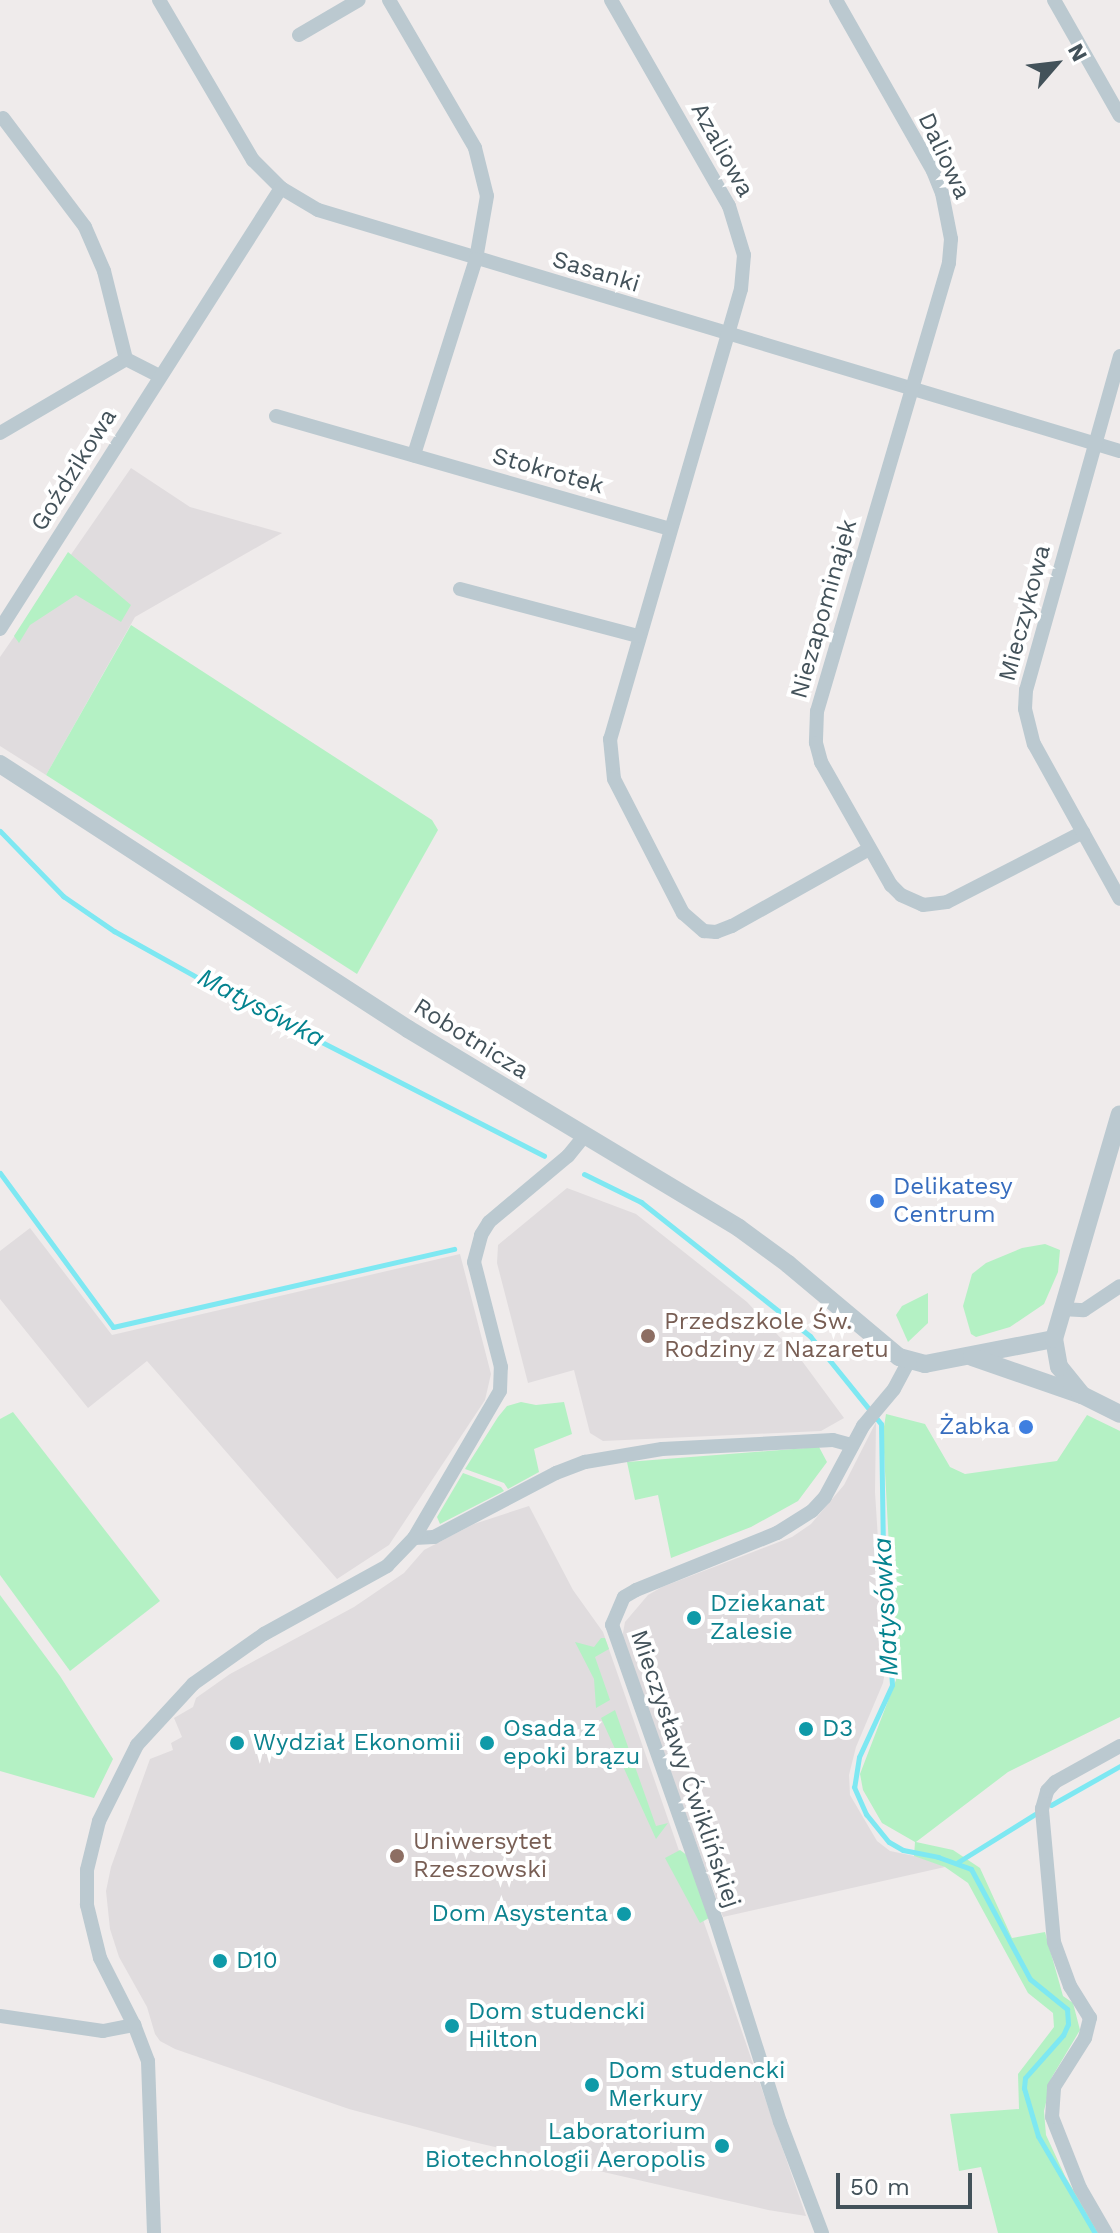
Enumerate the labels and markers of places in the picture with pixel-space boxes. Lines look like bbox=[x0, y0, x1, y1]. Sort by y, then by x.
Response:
place label: Delikatesy Centrum bbox=[893, 1173, 1013, 1229]
marker: Delikatesy Centrum bbox=[868, 1192, 886, 1210]
place label: Przedszkole Św. Rodziny z Nazaretu bbox=[664, 1308, 890, 1364]
marker: Przedszkole Św. Rodziny z Nazaretu bbox=[639, 1327, 657, 1345]
place label: Żabka bbox=[939, 1413, 1010, 1441]
marker: Żabka bbox=[1017, 1418, 1035, 1436]
place label: Dziekanat Zalesie bbox=[710, 1590, 825, 1646]
marker: Dziekanat Zalesie bbox=[685, 1609, 703, 1627]
place label: Osada z epoki brązu bbox=[503, 1715, 640, 1771]
place label: D3 bbox=[822, 1715, 853, 1743]
marker: D3 bbox=[797, 1720, 815, 1738]
place label: Wydział Ekonomii bbox=[253, 1729, 461, 1757]
marker: Wydział Ekonomii bbox=[228, 1734, 246, 1752]
marker: Osada z epoki brązu bbox=[478, 1734, 496, 1752]
place label: Uniwersytet Rzeszowski bbox=[413, 1828, 552, 1884]
marker: Uniwersytet Rzeszowski bbox=[388, 1847, 406, 1865]
place label: Dom Asystenta bbox=[431, 1900, 608, 1928]
marker: Dom Asystenta bbox=[615, 1905, 633, 1923]
place label: D10 bbox=[236, 1947, 278, 1975]
marker: D10 bbox=[211, 1952, 229, 1970]
place label: Dom studencki Hilton bbox=[468, 1998, 645, 2054]
marker: Dom studencki Hilton bbox=[443, 2017, 461, 2035]
place label: Dom studencki Merkury bbox=[608, 2057, 785, 2113]
marker: Dom studencki Merkury bbox=[583, 2076, 601, 2094]
place label: Laboratorium Biotechnologii Aeropolis bbox=[424, 2118, 706, 2174]
marker: Laboratorium Biotechnologii Aeropolis bbox=[713, 2137, 731, 2155]

